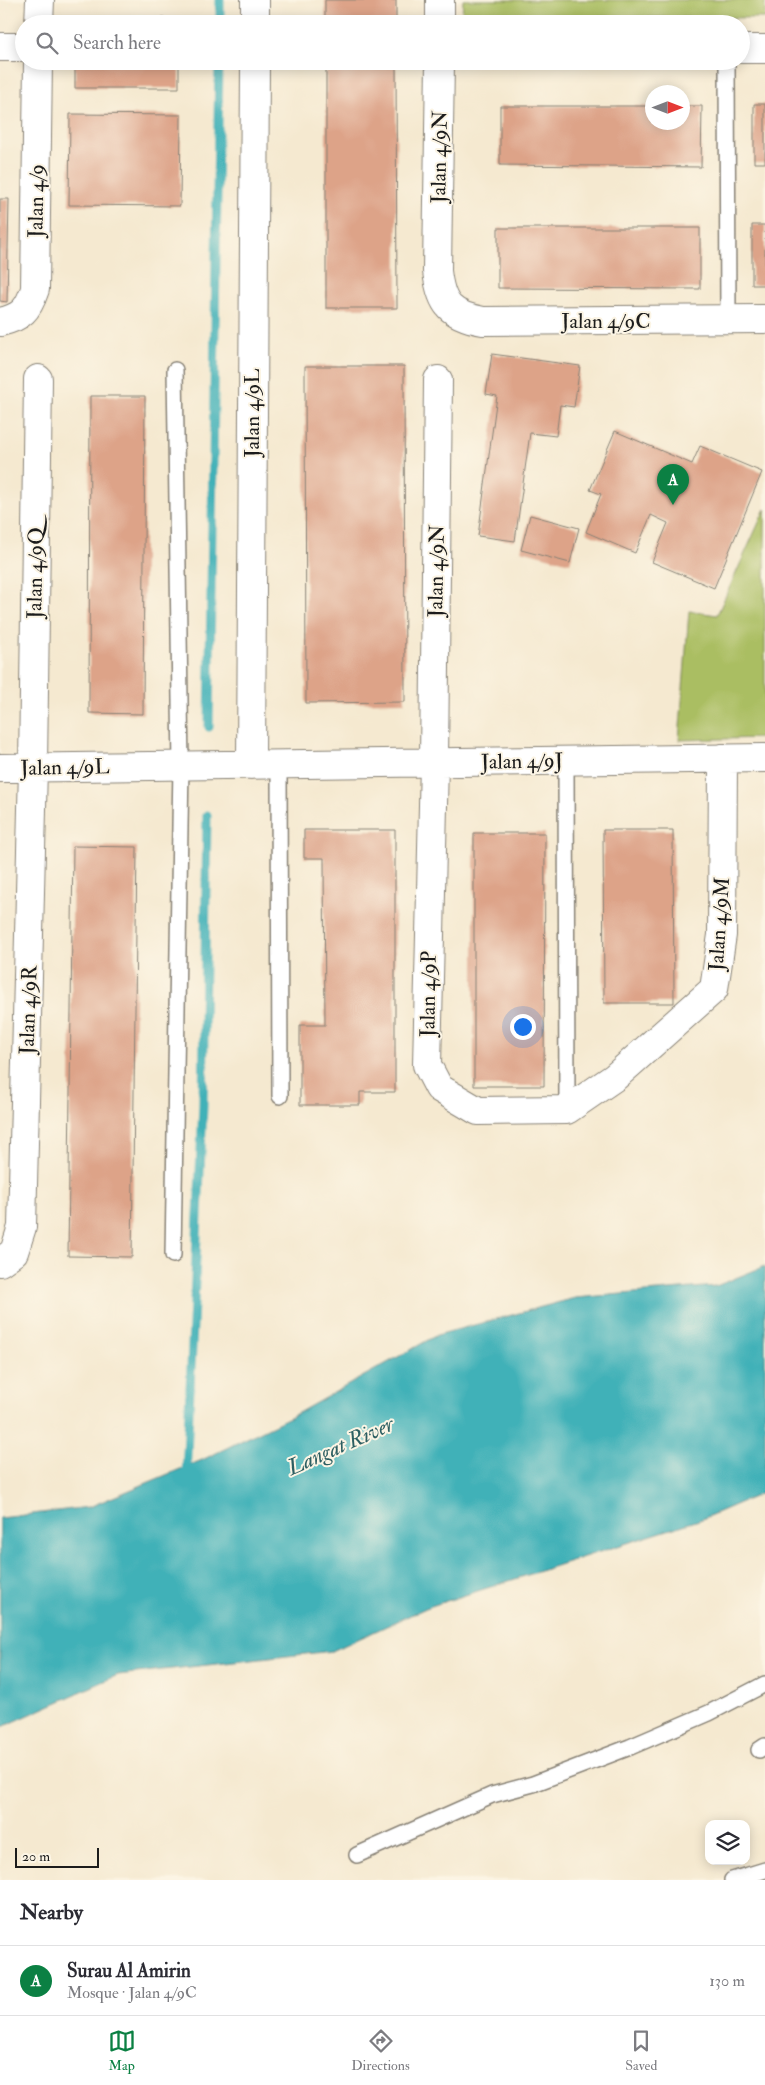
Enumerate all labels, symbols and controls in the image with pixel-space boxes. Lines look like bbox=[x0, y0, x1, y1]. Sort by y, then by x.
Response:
search box bbox=[15, 15, 750, 70]
icon: search bbox=[33, 29, 61, 57]
text: Search here bbox=[73, 31, 161, 55]
north arrow bbox=[645, 85, 690, 130]
street label: Jalan 4/9N bbox=[425, 110, 454, 205]
street label: Jalan 4/9 bbox=[22, 164, 51, 239]
street label: Jalan 4/9C bbox=[560, 308, 651, 335]
street label: Jalan 4/9L bbox=[239, 368, 266, 459]
pin: A bbox=[657, 464, 689, 505]
street label: Jalan 4/9Q bbox=[21, 514, 50, 620]
street label: Jalan 4/9N bbox=[422, 524, 451, 619]
street label: Jalan 4/9J bbox=[480, 747, 563, 776]
street label: Jalan 4/9L bbox=[19, 753, 110, 782]
street label: Jalan 4/9M bbox=[703, 876, 736, 973]
street label: Jalan 4/9P bbox=[414, 951, 443, 1038]
street label: Jalan 4/9R bbox=[13, 964, 44, 1056]
your location bbox=[510, 1014, 536, 1040]
water label: Langat River bbox=[282, 1409, 400, 1482]
map controls bbox=[705, 1820, 750, 1865]
button: layers bbox=[705, 1820, 750, 1865]
scale bar bbox=[15, 1845, 99, 1868]
text: 20 m bbox=[22, 1848, 50, 1865]
text: Nearby bbox=[20, 1899, 83, 1926]
text: Surau Al Amirin bbox=[67, 1959, 191, 1983]
text: A bbox=[31, 1971, 41, 1991]
text: 130 m bbox=[709, 1971, 745, 1991]
text: Mosque · Jalan 4/9C bbox=[67, 1983, 197, 2003]
tab: Map bbox=[108, 2027, 136, 2074]
tab: Directions bbox=[351, 2027, 410, 2074]
tab: Saved bbox=[625, 2027, 657, 2074]

